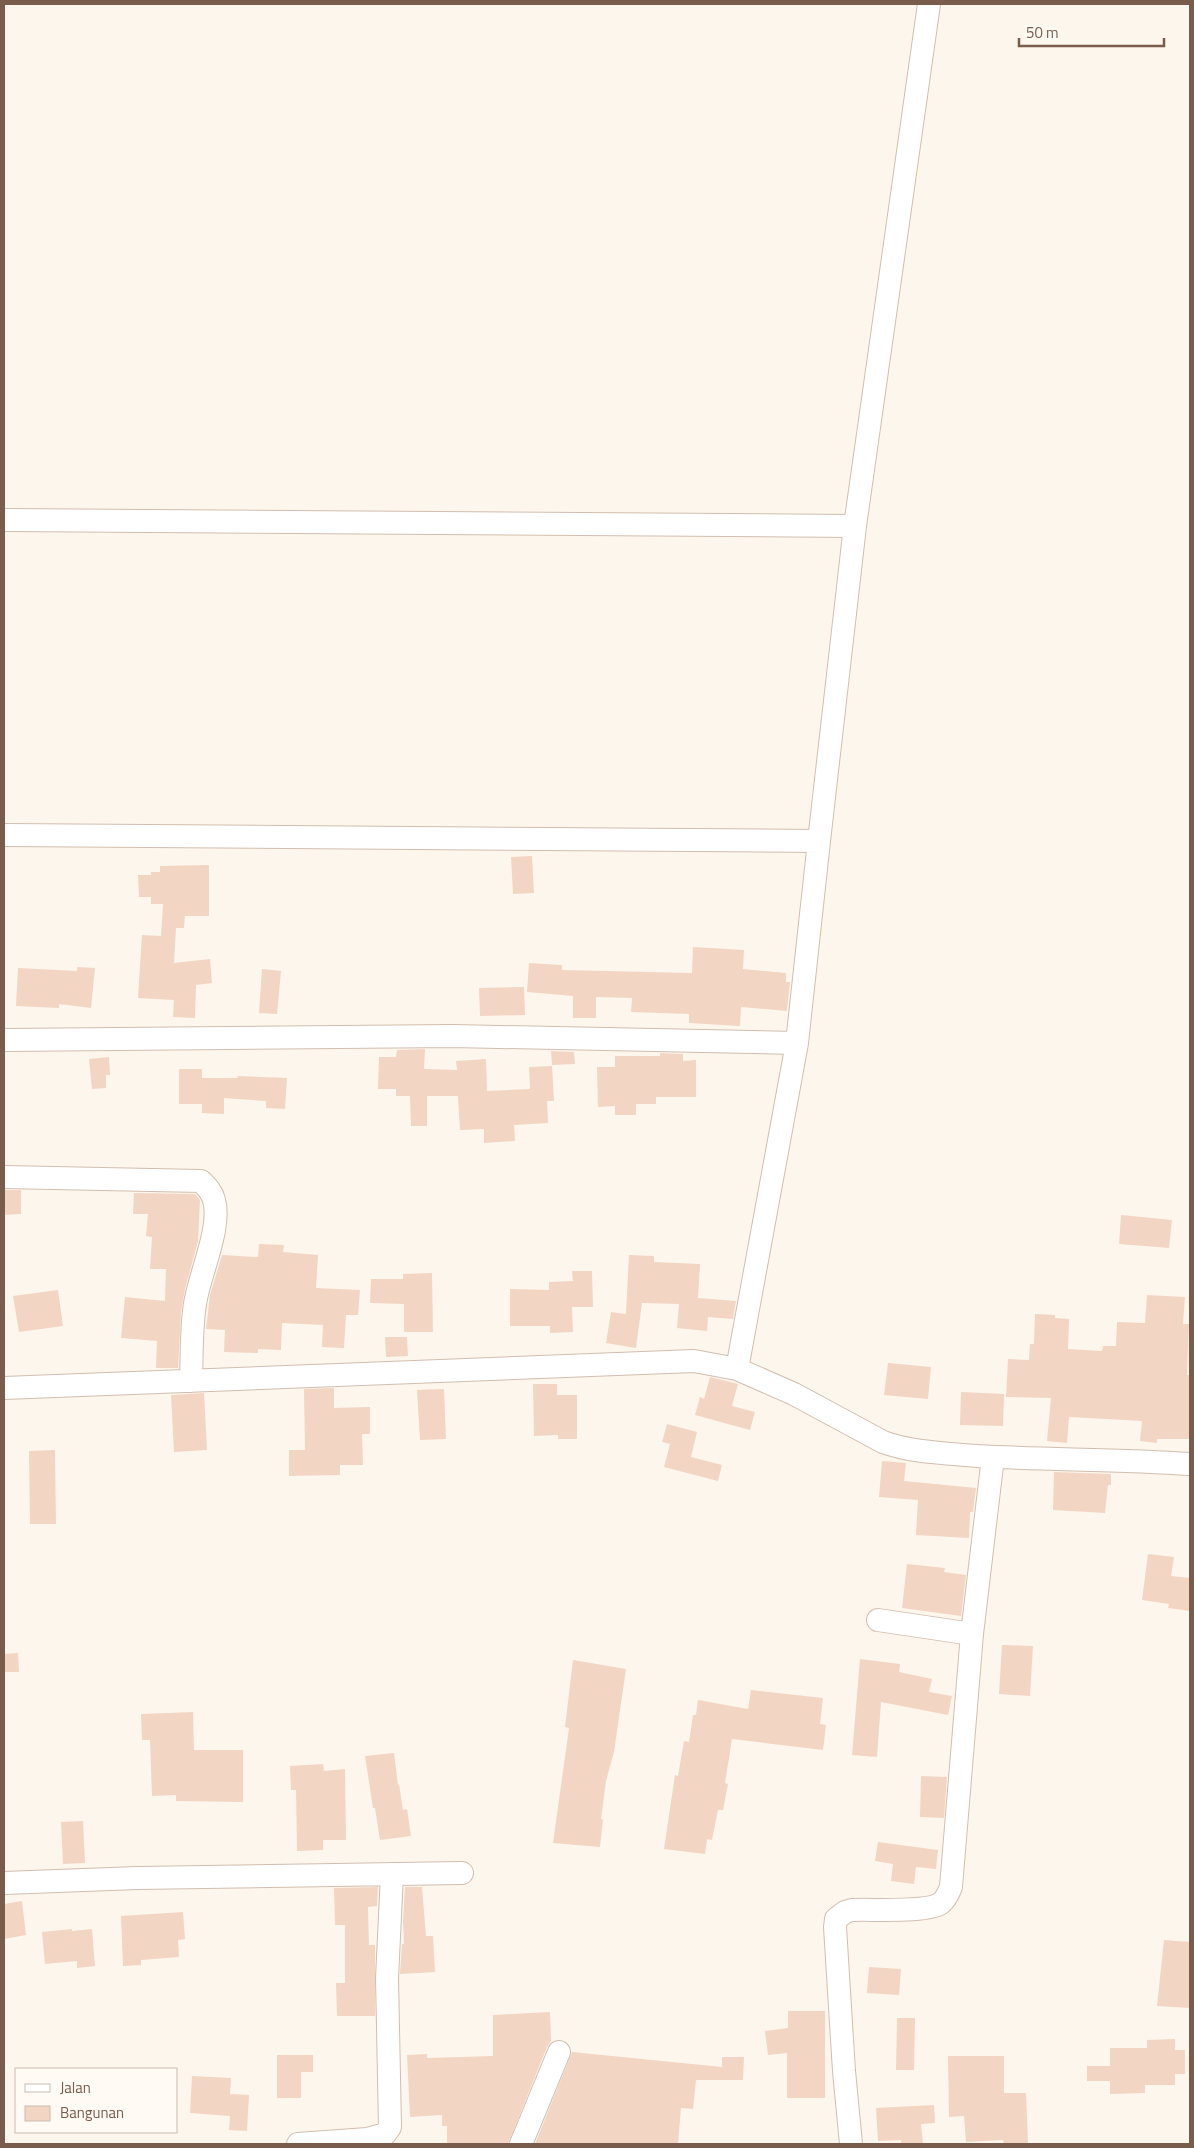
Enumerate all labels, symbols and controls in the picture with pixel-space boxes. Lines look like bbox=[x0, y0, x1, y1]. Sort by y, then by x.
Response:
scale bar bbox=[1019, 15, 1164, 47]
text: 50 m bbox=[1026, 21, 1059, 44]
legend bbox=[15, 2068, 178, 2133]
text: Jalan bbox=[60, 2076, 91, 2099]
text: Bangunan bbox=[60, 2101, 124, 2124]

